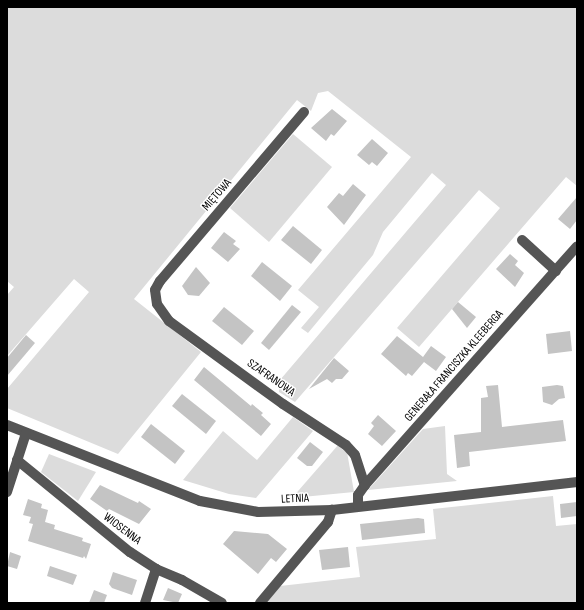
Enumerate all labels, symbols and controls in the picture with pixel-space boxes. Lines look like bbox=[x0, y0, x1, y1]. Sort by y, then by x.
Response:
street label: MIĘTOWA bbox=[199, 176, 235, 214]
street label: GENERAŁA FRANCISZKA KLEEBERGA bbox=[402, 307, 506, 425]
street label: SZAFRANOWA bbox=[244, 356, 298, 400]
street label: LETNIA bbox=[281, 491, 309, 507]
street label: WIOSENNA bbox=[100, 510, 144, 548]

